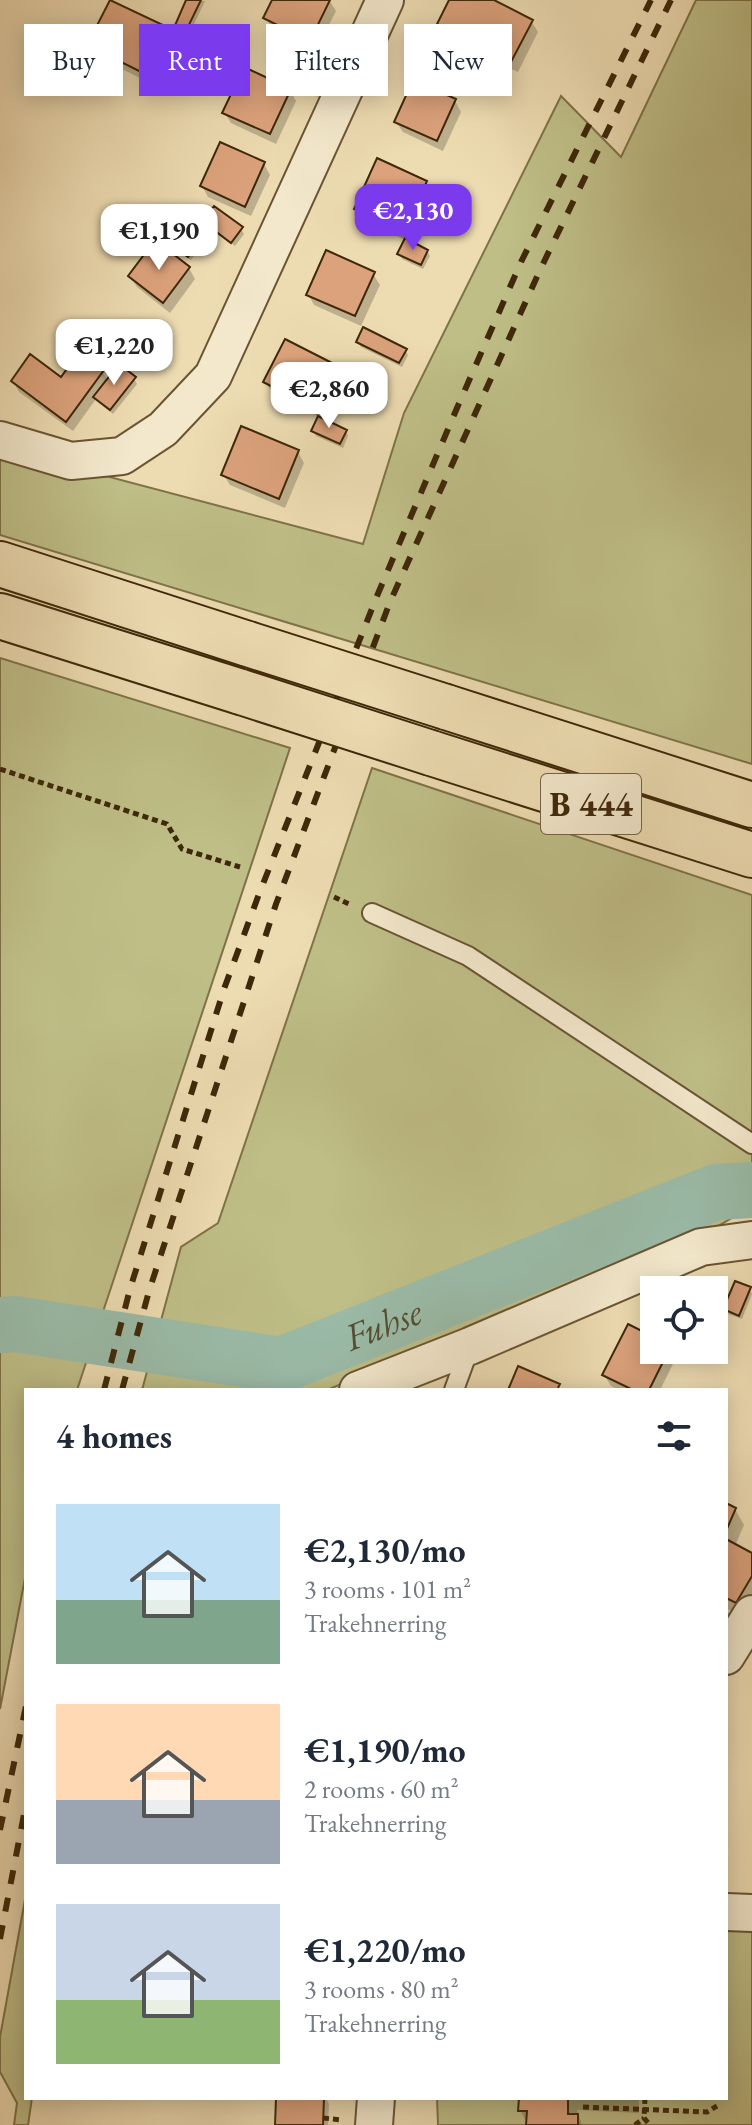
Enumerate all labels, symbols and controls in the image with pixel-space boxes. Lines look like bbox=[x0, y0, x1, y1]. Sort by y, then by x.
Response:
chip: Buy bbox=[24, 24, 123, 96]
chip: Rent bbox=[139, 24, 250, 96]
chip: Filters bbox=[266, 24, 388, 96]
chip: New bbox=[404, 24, 512, 96]
pin: €2,130 bbox=[348, 184, 478, 252]
text: €2,130 bbox=[373, 193, 453, 227]
pin: €1,190 bbox=[94, 204, 224, 272]
text: €1,190 bbox=[119, 213, 199, 247]
pin: €1,220 bbox=[49, 319, 179, 387]
text: €1,220 bbox=[74, 328, 154, 362]
pin: €2,860 bbox=[264, 362, 394, 430]
text: €2,860 bbox=[289, 371, 369, 405]
road number: B 444 bbox=[541, 774, 641, 834]
map controls bbox=[640, 1276, 728, 1364]
button: locate bbox=[640, 1276, 728, 1364]
water label: Fuhse bbox=[336, 1286, 430, 1362]
text: 4 homes bbox=[56, 1414, 172, 1458]
icon: filters bbox=[652, 1414, 696, 1458]
text: €2,130/mo bbox=[304, 1528, 466, 1572]
icon: home bbox=[120, 1536, 216, 1632]
text: 3 rooms · 101 m² bbox=[304, 1572, 471, 1606]
text: Trakehnerring bbox=[304, 1606, 446, 1640]
text: €1,190/mo bbox=[304, 1728, 466, 1772]
icon: home bbox=[120, 1736, 216, 1832]
text: 2 rooms · 60 m² bbox=[304, 1772, 459, 1806]
text: Trakehnerring bbox=[304, 1806, 446, 1840]
text: €1,220/mo bbox=[304, 1928, 466, 1972]
icon: home bbox=[120, 1936, 216, 2032]
text: 3 rooms · 80 m² bbox=[304, 1972, 459, 2006]
text: Trakehnerring bbox=[304, 2006, 446, 2040]

